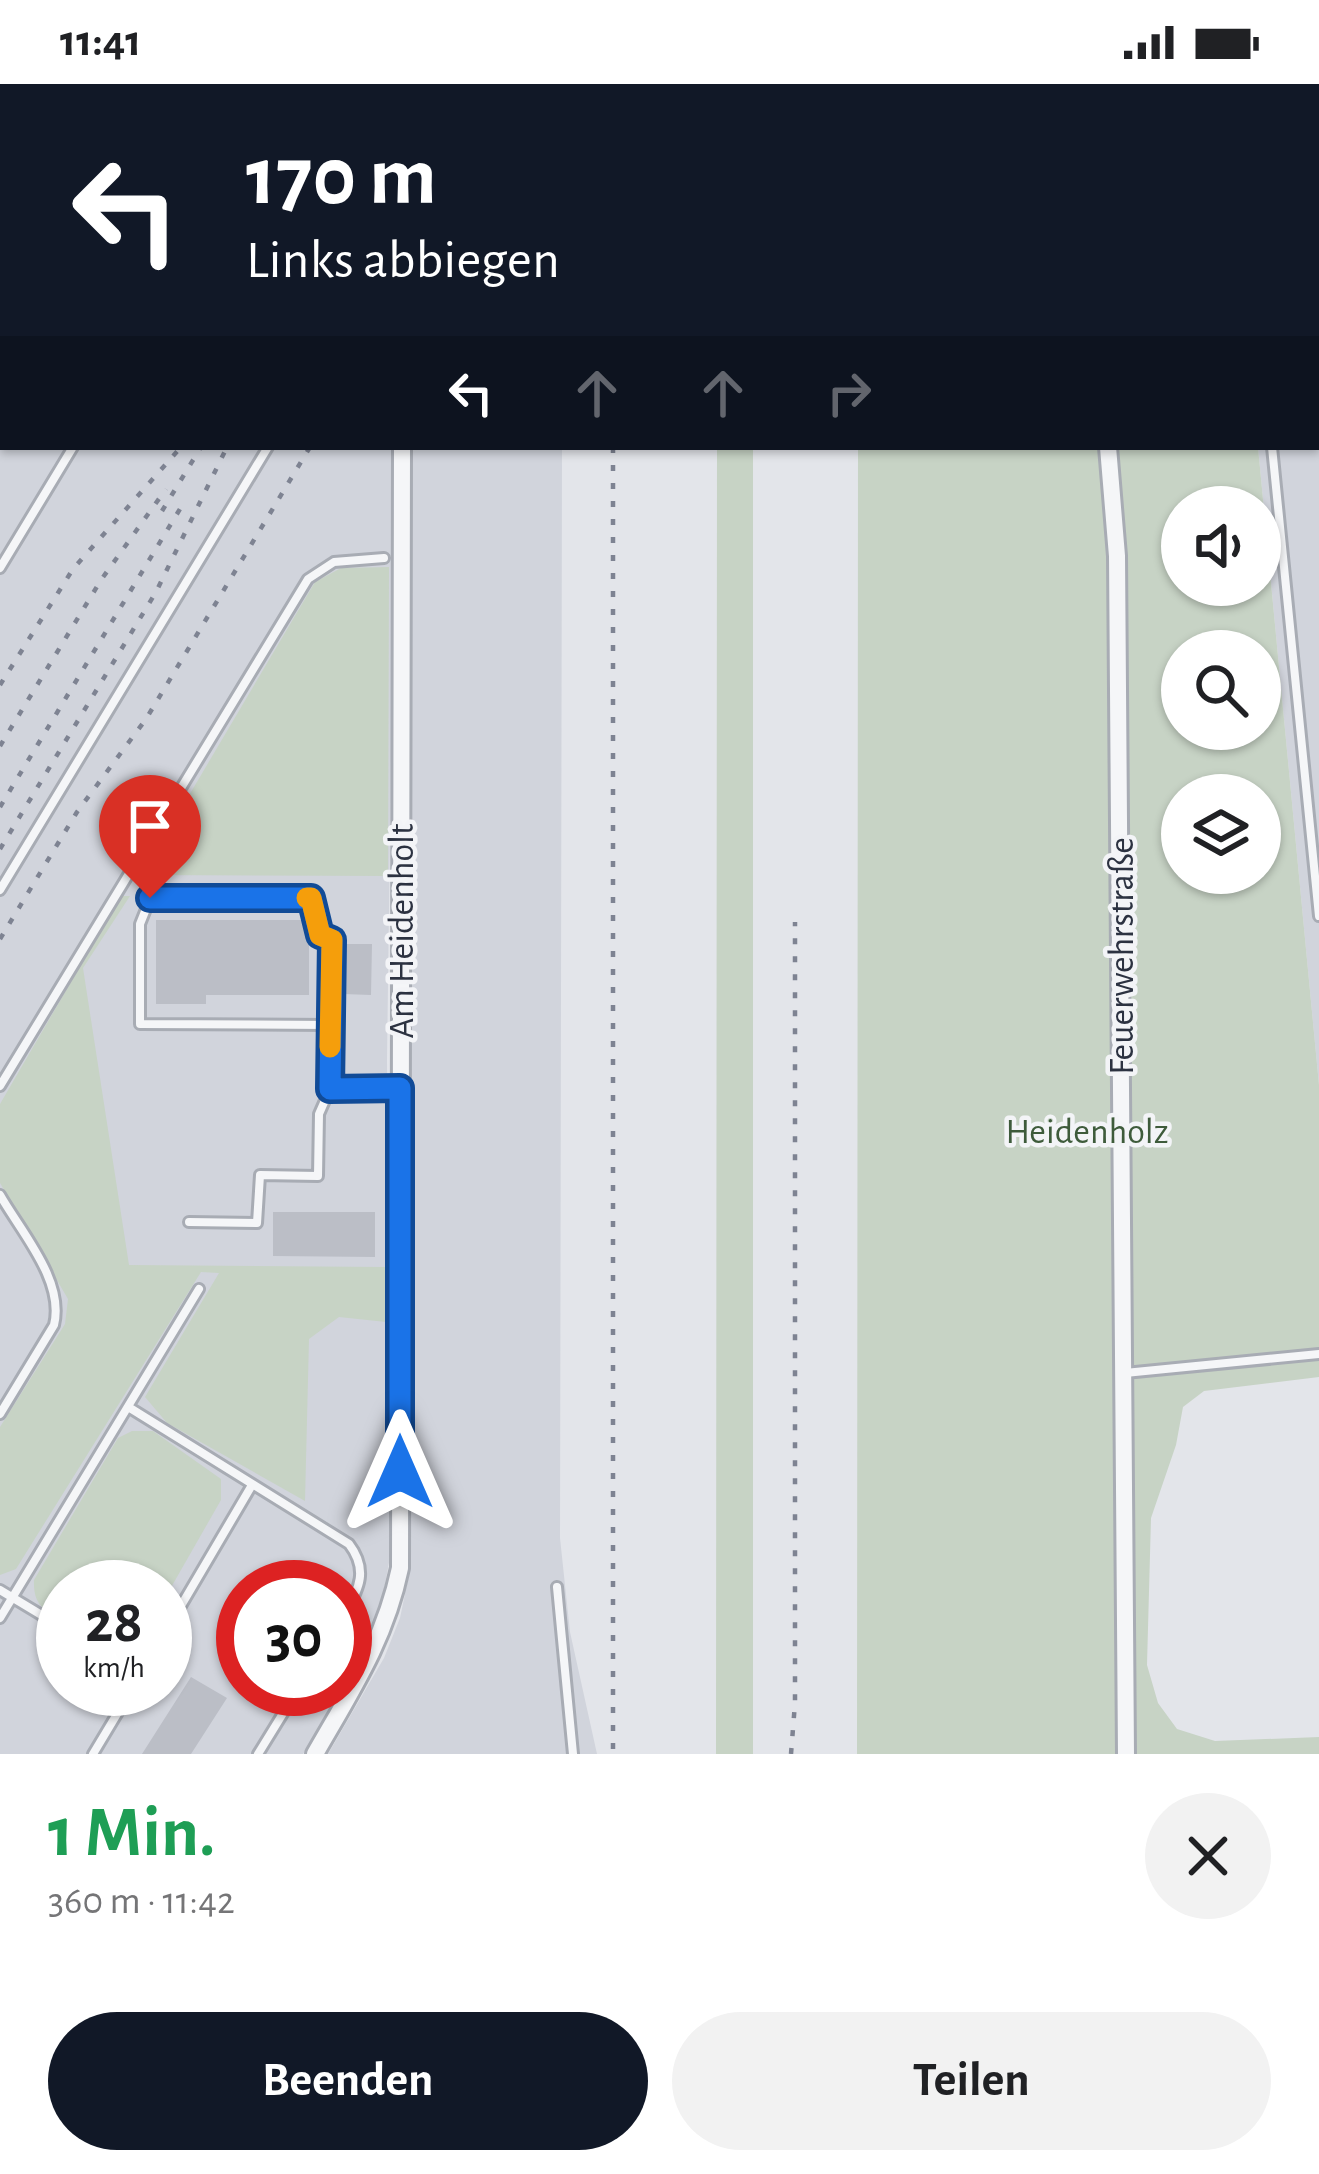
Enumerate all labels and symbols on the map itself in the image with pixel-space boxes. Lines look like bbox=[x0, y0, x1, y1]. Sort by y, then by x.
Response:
pin bbox=[99, 775, 201, 898]
street label: Am Heidenholt bbox=[384, 823, 420, 1039]
street label: Feuerwehrstraße bbox=[1104, 837, 1140, 1075]
park label: Heidenholz bbox=[1005, 1114, 1169, 1150]
position arrow bbox=[337, 1409, 463, 1535]
speed limit sign: 30 bbox=[216, 1560, 372, 1716]

